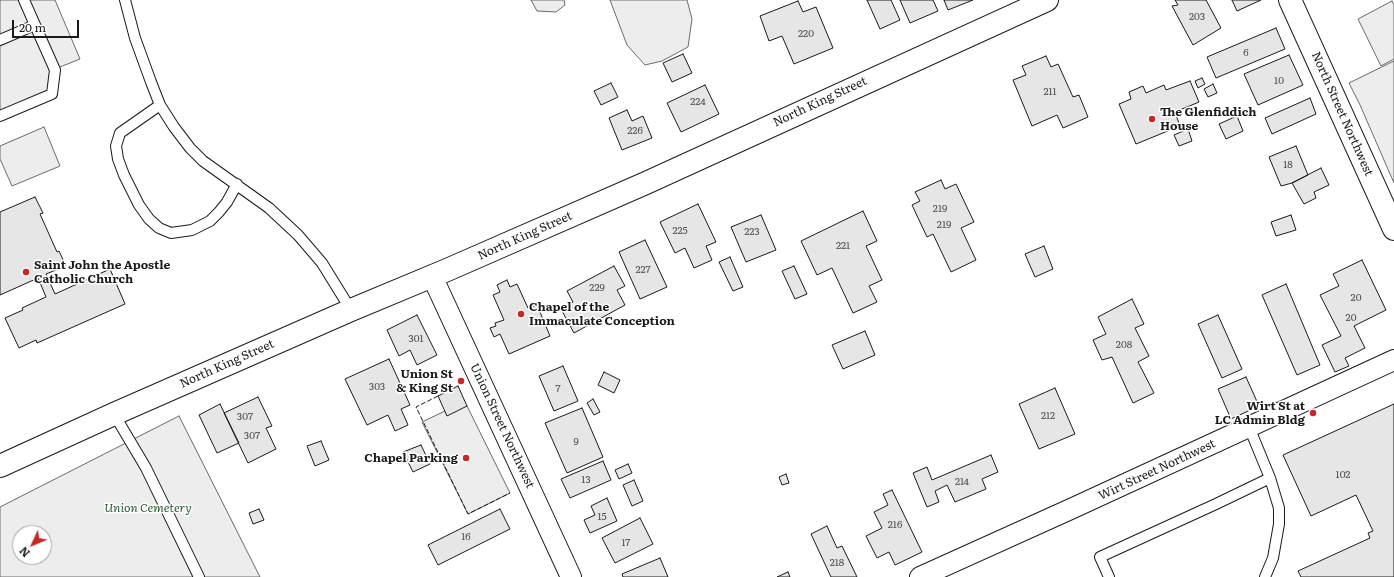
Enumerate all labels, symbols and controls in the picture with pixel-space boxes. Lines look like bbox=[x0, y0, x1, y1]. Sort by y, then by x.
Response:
house number: 203 bbox=[1189, 11, 1205, 23]
scale bar bbox=[14, 12, 81, 38]
text: 20 m bbox=[19, 18, 46, 36]
house number: 220 bbox=[798, 28, 814, 40]
house number: 6 bbox=[1243, 47, 1249, 59]
street label: North Street Northwest bbox=[1308, 50, 1376, 178]
street label: North King Street bbox=[771, 74, 869, 130]
house number: 10 bbox=[1274, 75, 1284, 87]
house number: 211 bbox=[1043, 86, 1057, 98]
house number: 224 bbox=[690, 96, 706, 108]
place label: The Glenfiddich House bbox=[1160, 105, 1256, 133]
marker: The Glenfiddich House bbox=[1147, 114, 1157, 124]
house number: 226 bbox=[627, 125, 643, 137]
house number: 18 bbox=[1283, 159, 1293, 171]
house number: 219 bbox=[933, 203, 947, 215]
street label: North King Street bbox=[476, 209, 574, 263]
house number: 219 bbox=[937, 219, 951, 231]
house number: 225 bbox=[672, 225, 688, 237]
house number: 223 bbox=[744, 226, 760, 238]
house number: 221 bbox=[836, 240, 850, 252]
place label: Saint John the Apostle Catholic Church bbox=[34, 258, 170, 286]
house number: 227 bbox=[635, 264, 651, 276]
marker: Saint John the Apostle Catholic Church bbox=[21, 267, 31, 277]
house number: 229 bbox=[589, 282, 605, 294]
house number: 20 bbox=[1351, 292, 1361, 304]
place label: Chapel of the Immaculate Conception bbox=[529, 300, 675, 328]
marker: Chapel of the Immaculate Conception bbox=[516, 309, 526, 319]
house number: 20 bbox=[1346, 312, 1356, 324]
house number: 301 bbox=[408, 333, 424, 345]
street label: North King Street bbox=[178, 337, 276, 391]
house number: 208 bbox=[1116, 339, 1132, 351]
street label: Union Street Northwest bbox=[467, 361, 537, 491]
place label: Union St & King St bbox=[396, 367, 453, 395]
marker: Union St & King St bbox=[456, 376, 466, 386]
house number: 303 bbox=[369, 381, 385, 393]
house number: 7 bbox=[555, 383, 561, 395]
place label: Wirt St at LC Admin Bldg bbox=[1215, 399, 1305, 427]
marker: Wirt St at LC Admin Bldg bbox=[1308, 408, 1318, 418]
house number: 212 bbox=[1041, 410, 1055, 422]
house number: 307 bbox=[237, 411, 253, 423]
house number: 307 bbox=[244, 430, 260, 442]
house number: 9 bbox=[573, 436, 579, 448]
street label: Wirt Street Northwest bbox=[1096, 437, 1218, 503]
place label: Chapel Parking bbox=[364, 451, 458, 465]
marker: Chapel Parking bbox=[461, 453, 471, 463]
house number: 102 bbox=[1336, 469, 1350, 481]
house number: 13 bbox=[581, 474, 591, 486]
house number: 214 bbox=[955, 476, 969, 488]
park label: Union Cemetery bbox=[104, 501, 192, 515]
house number: 15 bbox=[597, 511, 607, 523]
house number: 216 bbox=[888, 519, 902, 531]
north arrow bbox=[12, 525, 52, 565]
house number: 16 bbox=[461, 531, 471, 543]
house number: 17 bbox=[622, 537, 630, 549]
text: N bbox=[15, 544, 33, 562]
house number: 218 bbox=[830, 557, 844, 569]

